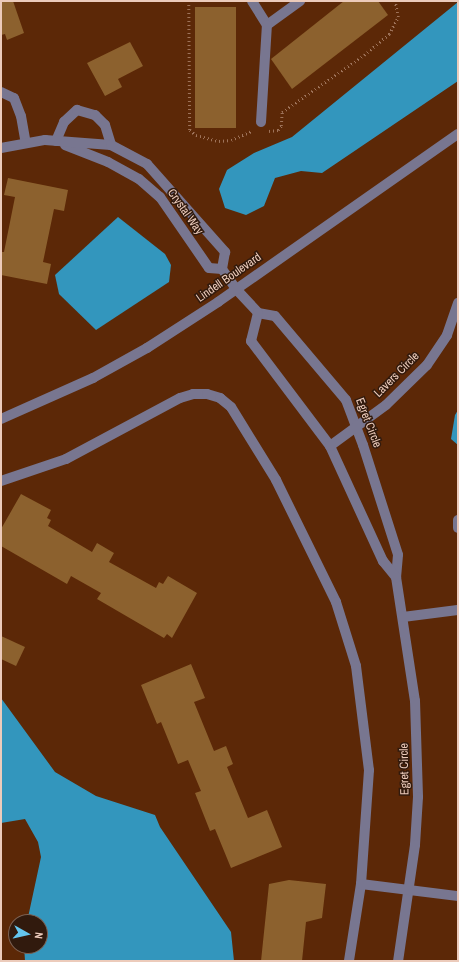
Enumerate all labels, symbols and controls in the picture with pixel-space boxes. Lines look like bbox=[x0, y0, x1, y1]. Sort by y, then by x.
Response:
street label: Crystal Way bbox=[164, 186, 206, 238]
street label: Lindell Boulevard bbox=[194, 250, 264, 306]
street label: Lavers Circle bbox=[371, 349, 423, 401]
street label: Egret Circle bbox=[352, 396, 384, 450]
street label: Egret Circle bbox=[397, 743, 413, 795]
north arrow bbox=[8, 914, 48, 954]
text: N bbox=[32, 931, 46, 940]

